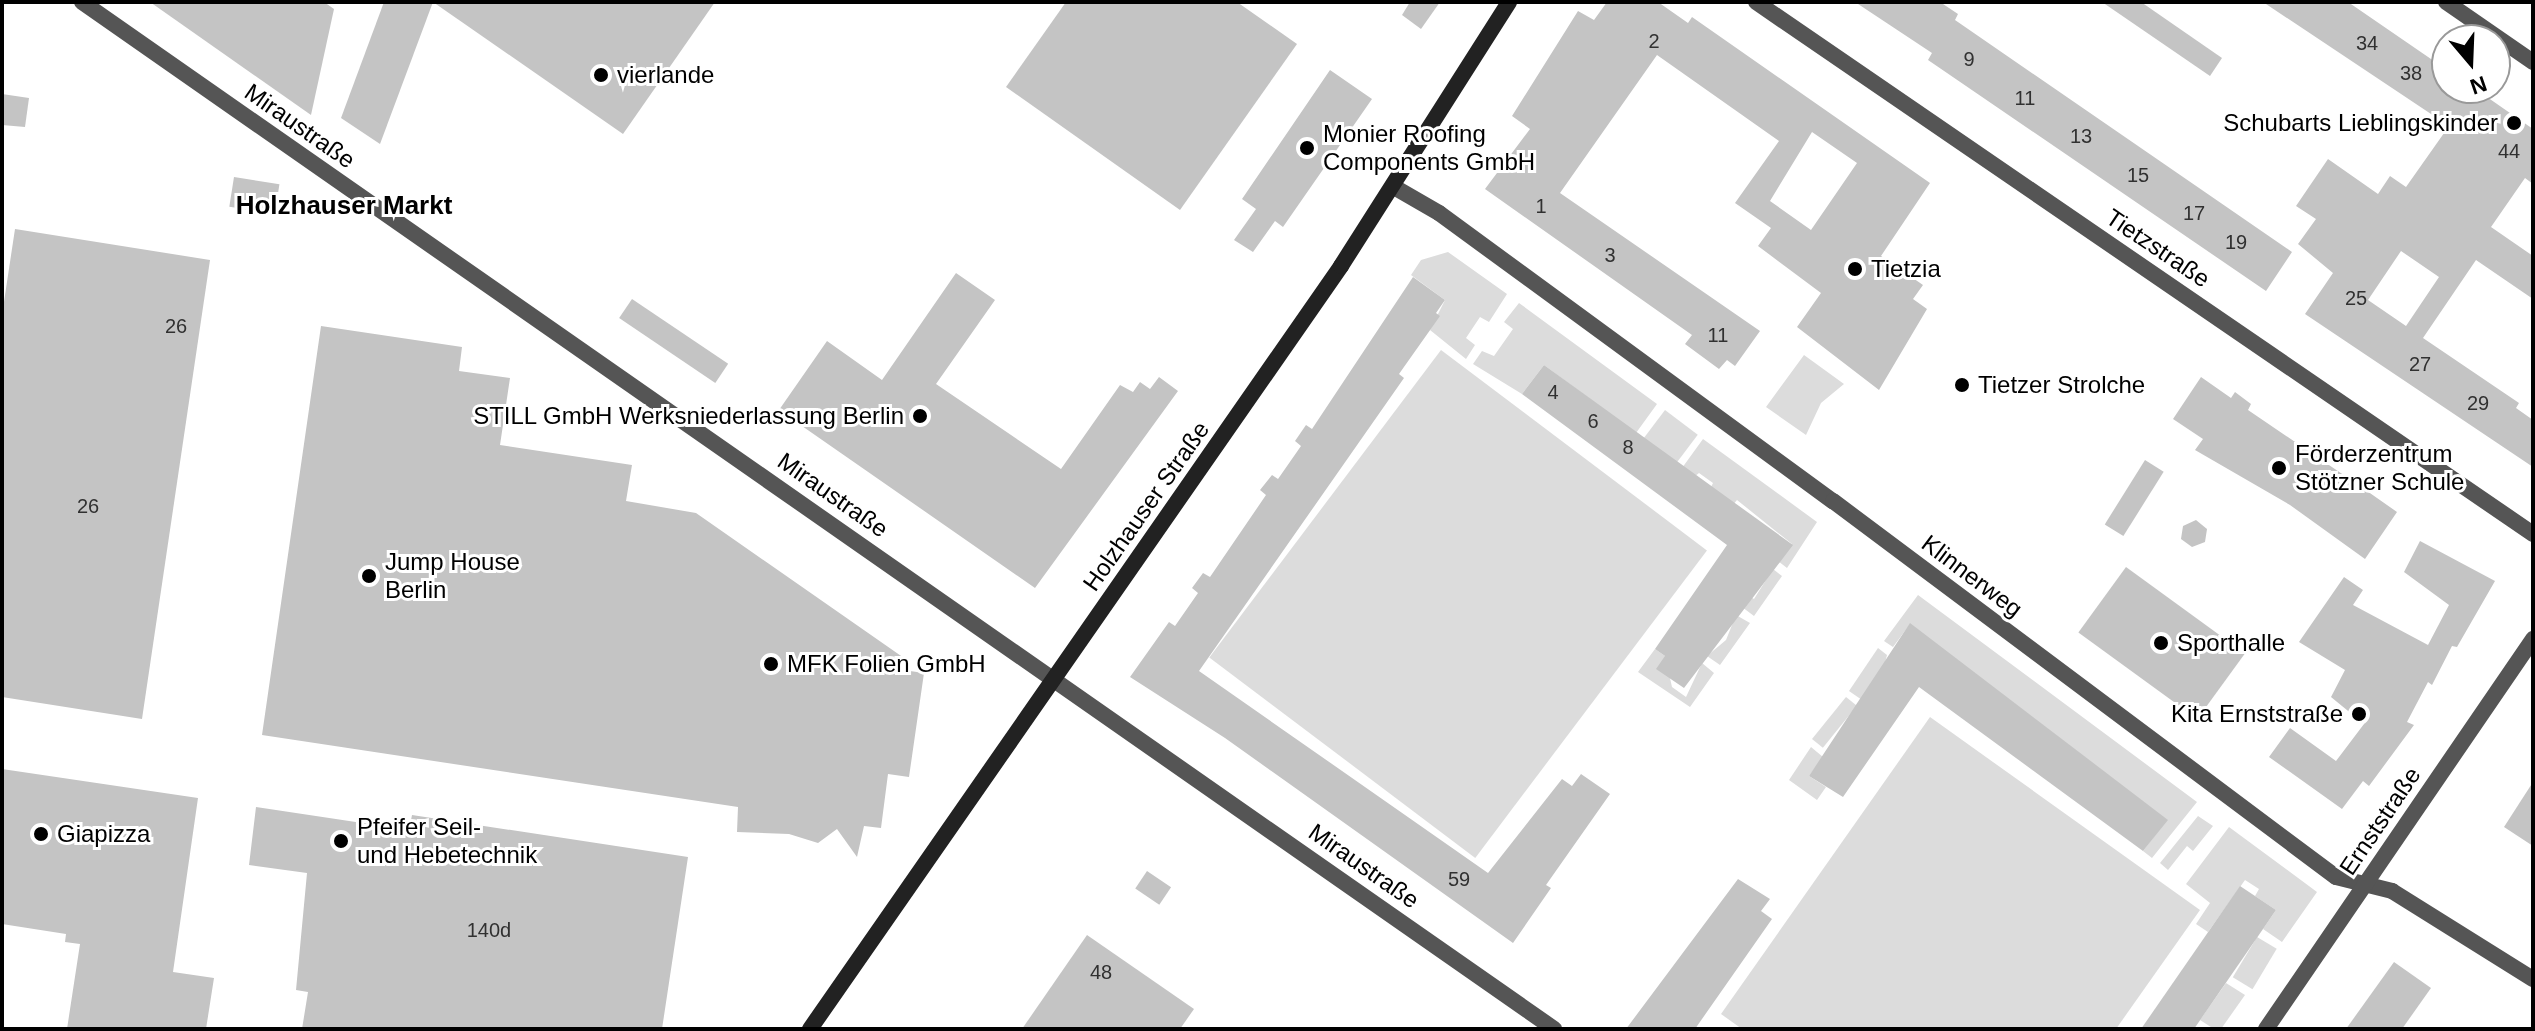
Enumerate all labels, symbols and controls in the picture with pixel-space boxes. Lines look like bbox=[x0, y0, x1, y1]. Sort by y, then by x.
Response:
north arrow bbox=[2431, 24, 2511, 104]
house number: 2 bbox=[1648, 29, 1660, 53]
house number: 34 bbox=[2356, 31, 2378, 55]
house number: 9 bbox=[1963, 47, 1975, 71]
place label: vierlande bbox=[617, 61, 714, 89]
house number: 38 bbox=[2400, 61, 2422, 85]
marker: vierlande bbox=[592, 66, 610, 84]
text: N bbox=[2467, 71, 2490, 100]
street label: Miraustraße bbox=[239, 77, 361, 175]
house number: 11 bbox=[2015, 86, 2035, 110]
place label: Schubarts Lieblingskinder bbox=[2223, 109, 2498, 137]
marker: Schubarts Lieblingskinder bbox=[2505, 114, 2523, 132]
place label: Monier Roofing Components GmbH bbox=[1323, 120, 1535, 176]
house number: 13 bbox=[2070, 124, 2092, 148]
marker: Monier Roofing Components GmbH bbox=[1298, 139, 1316, 157]
house number: 44 bbox=[2498, 139, 2520, 163]
house number: 15 bbox=[2127, 163, 2149, 187]
district label: Holzhauser Markt bbox=[236, 190, 452, 222]
house number: 1 bbox=[1535, 194, 1547, 218]
house number: 17 bbox=[2183, 201, 2205, 225]
street label: Tietzstraße bbox=[2101, 203, 2215, 293]
house number: 19 bbox=[2225, 230, 2247, 254]
house number: 3 bbox=[1604, 243, 1616, 267]
place label: Tietzia bbox=[1871, 255, 1941, 283]
marker: Tietzia bbox=[1846, 260, 1864, 278]
house number: 25 bbox=[2345, 286, 2367, 310]
house number: 26 bbox=[165, 314, 187, 338]
house number: 11 bbox=[1708, 323, 1728, 347]
house number: 27 bbox=[2409, 352, 2431, 376]
place label: Tietzer Strolche bbox=[1978, 371, 2145, 399]
marker: Tietzer Strolche bbox=[1953, 376, 1971, 394]
house number: 4 bbox=[1547, 380, 1559, 404]
house number: 29 bbox=[2467, 391, 2489, 415]
place label: STILL GmbH Werksniederlassung Berlin bbox=[472, 402, 904, 430]
marker: STILL GmbH Werksniederlassung Berlin bbox=[911, 407, 929, 425]
house number: 6 bbox=[1587, 409, 1599, 433]
street label: Holzhauser Straße bbox=[1077, 416, 1215, 596]
house number: 8 bbox=[1622, 435, 1634, 459]
place label: Förderzentrum Stötzner Schule bbox=[2295, 440, 2464, 496]
street label: Miraustraße bbox=[772, 446, 894, 544]
marker: Förderzentrum Stötzner Schule bbox=[2270, 459, 2288, 477]
house number: 26 bbox=[77, 494, 99, 518]
street label: Klinnerweg bbox=[1916, 529, 2028, 623]
place label: Jump House Berlin bbox=[385, 548, 520, 604]
marker: Jump House Berlin bbox=[360, 567, 378, 585]
place label: Sporthalle bbox=[2177, 629, 2285, 657]
marker: Sporthalle bbox=[2152, 634, 2170, 652]
place label: MFK Folien GmbH bbox=[787, 650, 986, 678]
marker: MFK Folien GmbH bbox=[762, 655, 780, 673]
place label: Kita Ernststraße bbox=[2171, 700, 2343, 728]
marker: Kita Ernststraße bbox=[2350, 705, 2368, 723]
street label: Ernststraße bbox=[2333, 762, 2427, 880]
place label: Pfeifer Seil- und Hebetechnik bbox=[357, 813, 537, 869]
street label: Miraustraße bbox=[1303, 817, 1425, 915]
place label: Giapizza bbox=[57, 820, 150, 848]
marker: Giapizza bbox=[32, 825, 50, 843]
marker: Pfeifer Seil- und Hebetechnik bbox=[332, 832, 350, 850]
house number: 59 bbox=[1448, 867, 1470, 891]
house number: 140d bbox=[467, 918, 511, 942]
house number: 48 bbox=[1090, 960, 1112, 984]

